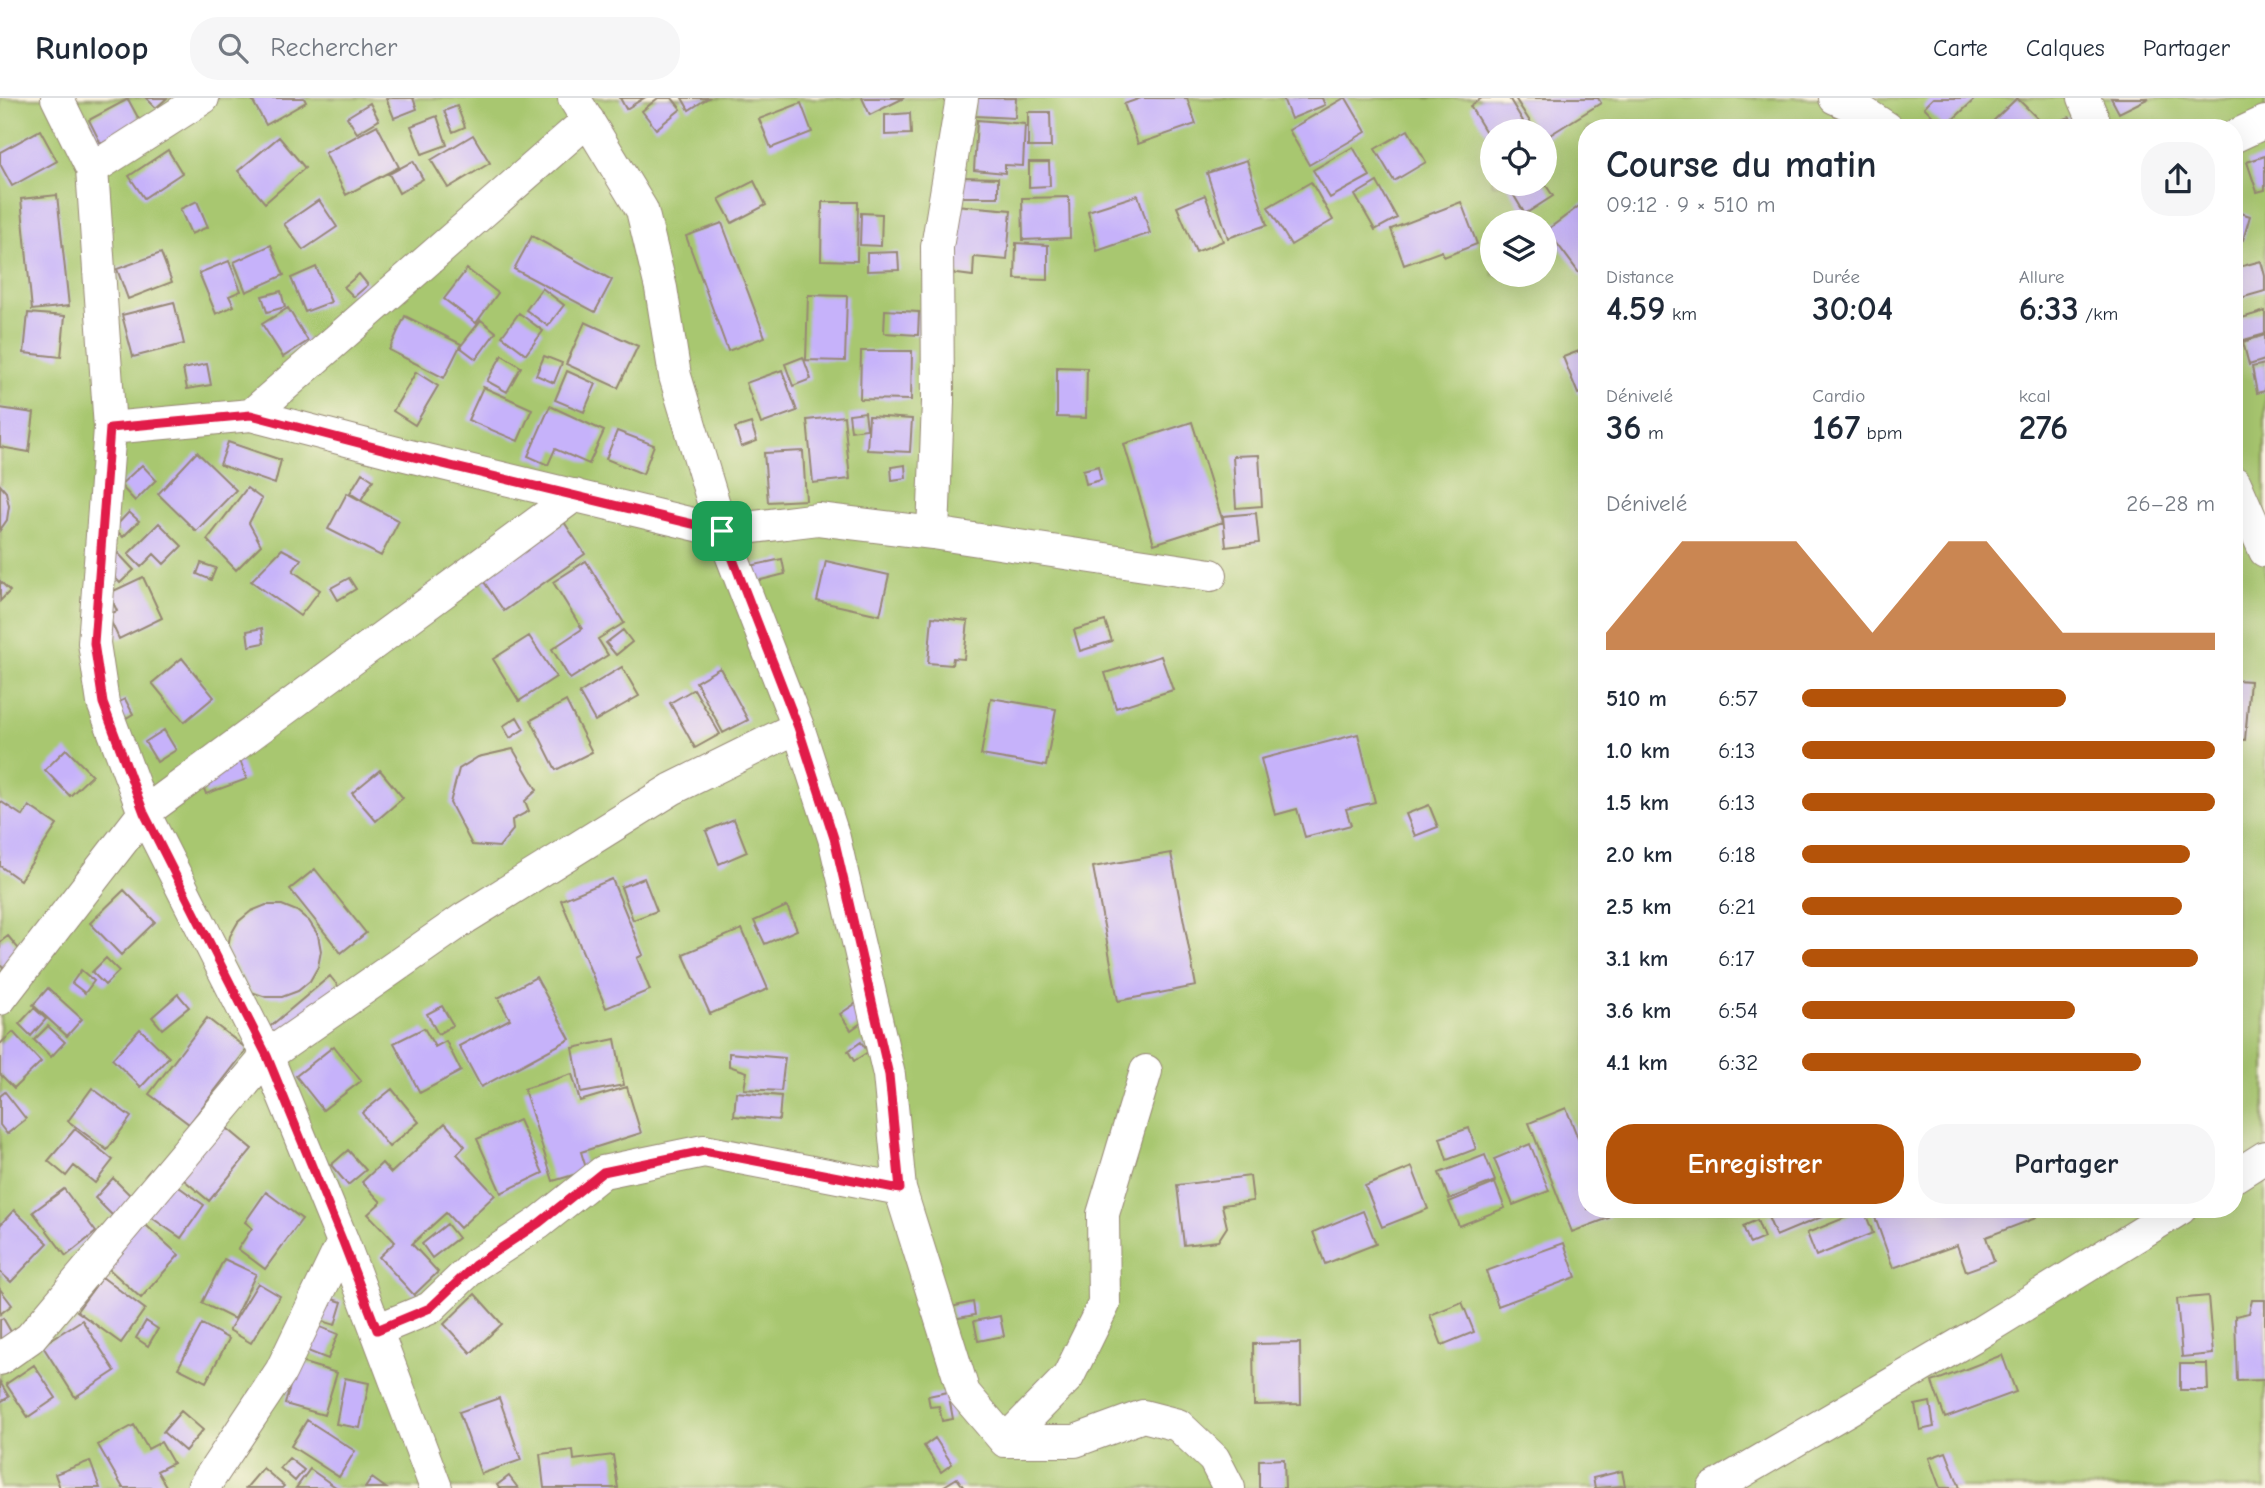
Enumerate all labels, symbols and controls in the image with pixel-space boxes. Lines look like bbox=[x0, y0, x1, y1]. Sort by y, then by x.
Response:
search box bbox=[190, 17, 680, 80]
text: Runloop bbox=[35, 29, 148, 67]
icon: search bbox=[214, 29, 252, 67]
text: Rechercher bbox=[270, 33, 397, 63]
text: Carte bbox=[1933, 34, 1988, 62]
text: Calques bbox=[2026, 34, 2105, 62]
text: Partager bbox=[2143, 34, 2230, 62]
map controls bbox=[1480, 119, 1557, 287]
button: locate bbox=[1480, 119, 1557, 196]
button: share bbox=[2141, 142, 2215, 216]
text: Course du matin bbox=[1606, 143, 1877, 187]
text: 09:12 · 9 × 510 m bbox=[1606, 191, 1775, 218]
button: layers bbox=[1480, 210, 1557, 287]
text: Distance bbox=[1606, 266, 1674, 288]
text: Durée bbox=[1812, 266, 1860, 288]
text: Allure bbox=[2019, 266, 2064, 288]
text: 4.59 bbox=[1606, 288, 1666, 329]
text: 30:04 bbox=[1812, 288, 1893, 329]
text: 6:33 bbox=[2019, 288, 2079, 329]
text: km bbox=[1666, 303, 1697, 325]
text: /km bbox=[2079, 303, 2118, 325]
text: Dénivelé bbox=[1606, 385, 1673, 407]
text: Cardio bbox=[1812, 385, 1865, 407]
text: kcal bbox=[2019, 385, 2051, 407]
text: 36 bbox=[1606, 407, 1642, 448]
text: 167 bbox=[1812, 407, 1860, 448]
text: 276 bbox=[2019, 407, 2068, 448]
text: m bbox=[1642, 422, 1664, 444]
text: bpm bbox=[1860, 422, 1902, 444]
text: Dénivelé bbox=[1606, 490, 1687, 517]
text: 26–28 m bbox=[2126, 490, 2215, 517]
pin bbox=[692, 501, 752, 561]
icon: arrive bbox=[703, 512, 741, 550]
text: 510 m bbox=[1606, 685, 1667, 712]
text: 6:57 bbox=[1718, 685, 1758, 712]
text: 1.0 km bbox=[1606, 737, 1670, 764]
text: 6:13 bbox=[1718, 737, 1755, 764]
text: 1.5 km bbox=[1606, 789, 1669, 816]
text: 6:13 bbox=[1718, 789, 1755, 816]
text: 2.0 km bbox=[1606, 841, 1672, 868]
text: 6:18 bbox=[1718, 841, 1756, 868]
text: 2.5 km bbox=[1606, 893, 1672, 920]
text: 6:21 bbox=[1718, 893, 1756, 920]
text: 3.1 km bbox=[1606, 945, 1668, 972]
text: 6:17 bbox=[1718, 945, 1755, 972]
text: 3.6 km bbox=[1606, 997, 1671, 1024]
text: 6:54 bbox=[1718, 997, 1758, 1024]
text: 4.1 km bbox=[1606, 1049, 1668, 1076]
text: 6:32 bbox=[1718, 1049, 1758, 1076]
button: Enregistrer bbox=[1606, 1124, 1904, 1204]
button: Partager bbox=[1918, 1124, 2215, 1204]

